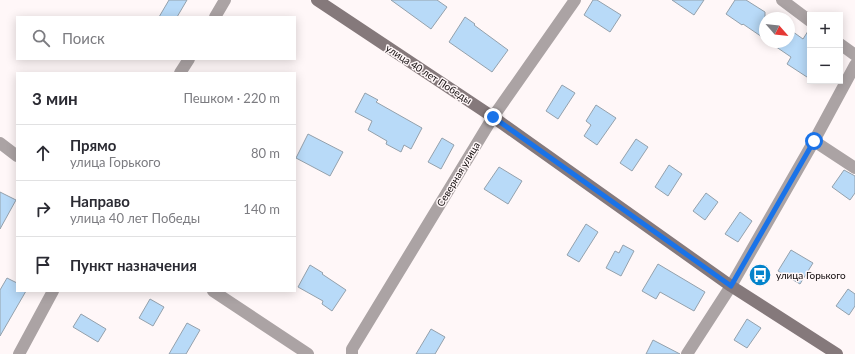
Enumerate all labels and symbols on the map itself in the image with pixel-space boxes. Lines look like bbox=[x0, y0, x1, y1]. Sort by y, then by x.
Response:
north arrow bbox=[759, 12, 795, 48]
street label: улица 40 лет Победы bbox=[384, 42, 474, 106]
route end bbox=[484, 108, 502, 126]
route start bbox=[805, 132, 823, 150]
street label: Северная улица bbox=[434, 140, 482, 208]
bus stop icon: улица Горького bbox=[747, 262, 773, 288]
place label: улица Горького bbox=[776, 269, 846, 281]

